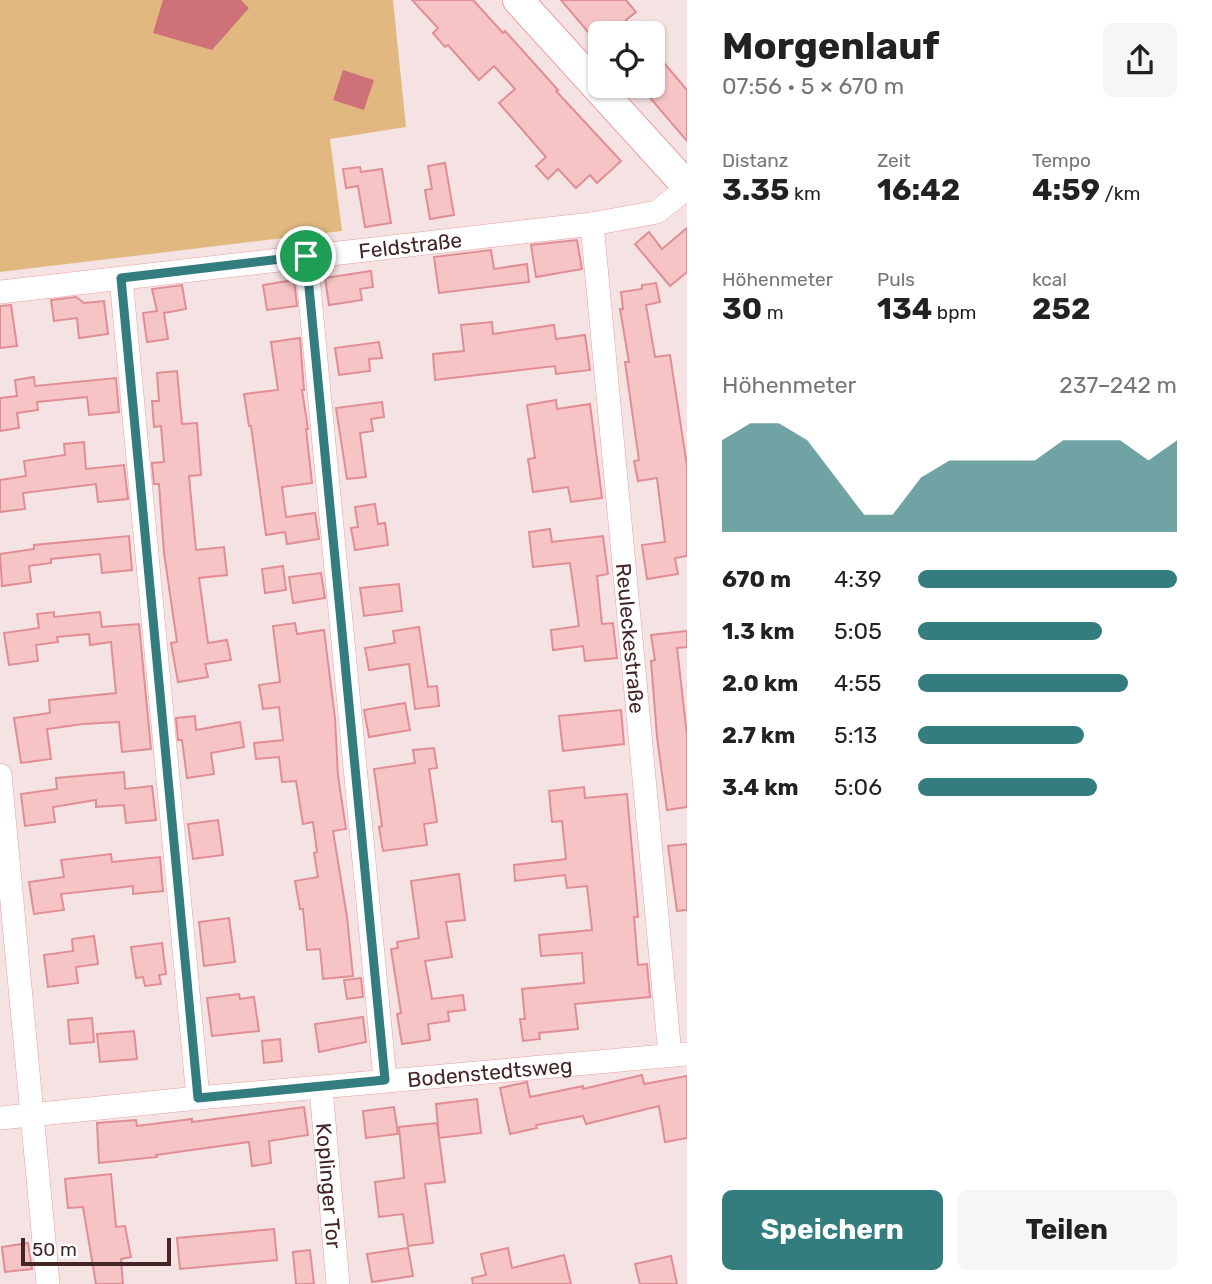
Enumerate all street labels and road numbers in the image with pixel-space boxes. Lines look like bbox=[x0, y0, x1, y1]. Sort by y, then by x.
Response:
street label: Feldstraße bbox=[357, 227, 463, 263]
street label: Reuleckestraße bbox=[611, 562, 650, 715]
street label: Bodenstedtsweg bbox=[406, 1052, 573, 1092]
street label: Koplinger Tor bbox=[312, 1122, 347, 1250]

